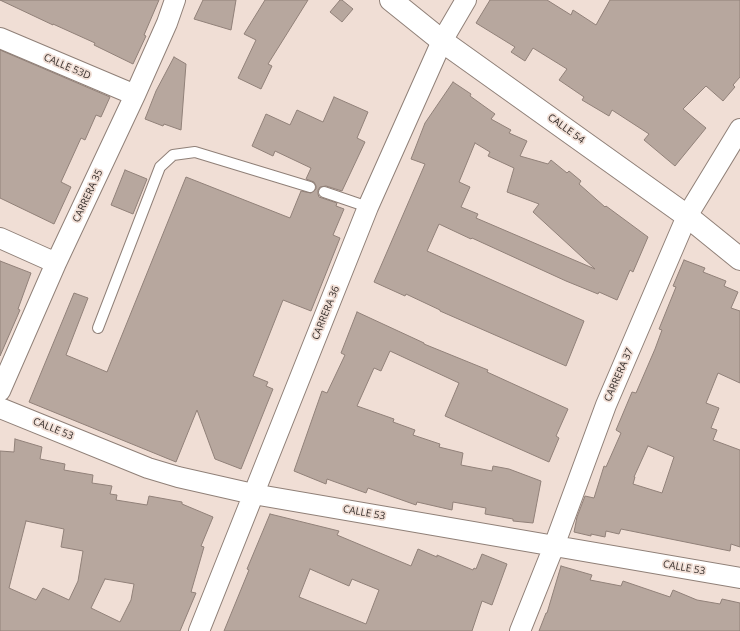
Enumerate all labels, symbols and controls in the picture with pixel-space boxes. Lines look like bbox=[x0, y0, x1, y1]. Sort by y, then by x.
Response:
street label: CALLE 53D bbox=[42, 52, 92, 82]
street label: CALLE 54 bbox=[545, 112, 587, 146]
street label: CARRERA 35 bbox=[71, 168, 105, 224]
street label: CARRERA 36 bbox=[310, 284, 342, 342]
street label: CARRERA 37 bbox=[602, 347, 636, 403]
street label: CALLE 53 bbox=[31, 415, 75, 443]
street label: CALLE 53 bbox=[342, 503, 386, 523]
street label: CALLE 53 bbox=[662, 558, 706, 578]

